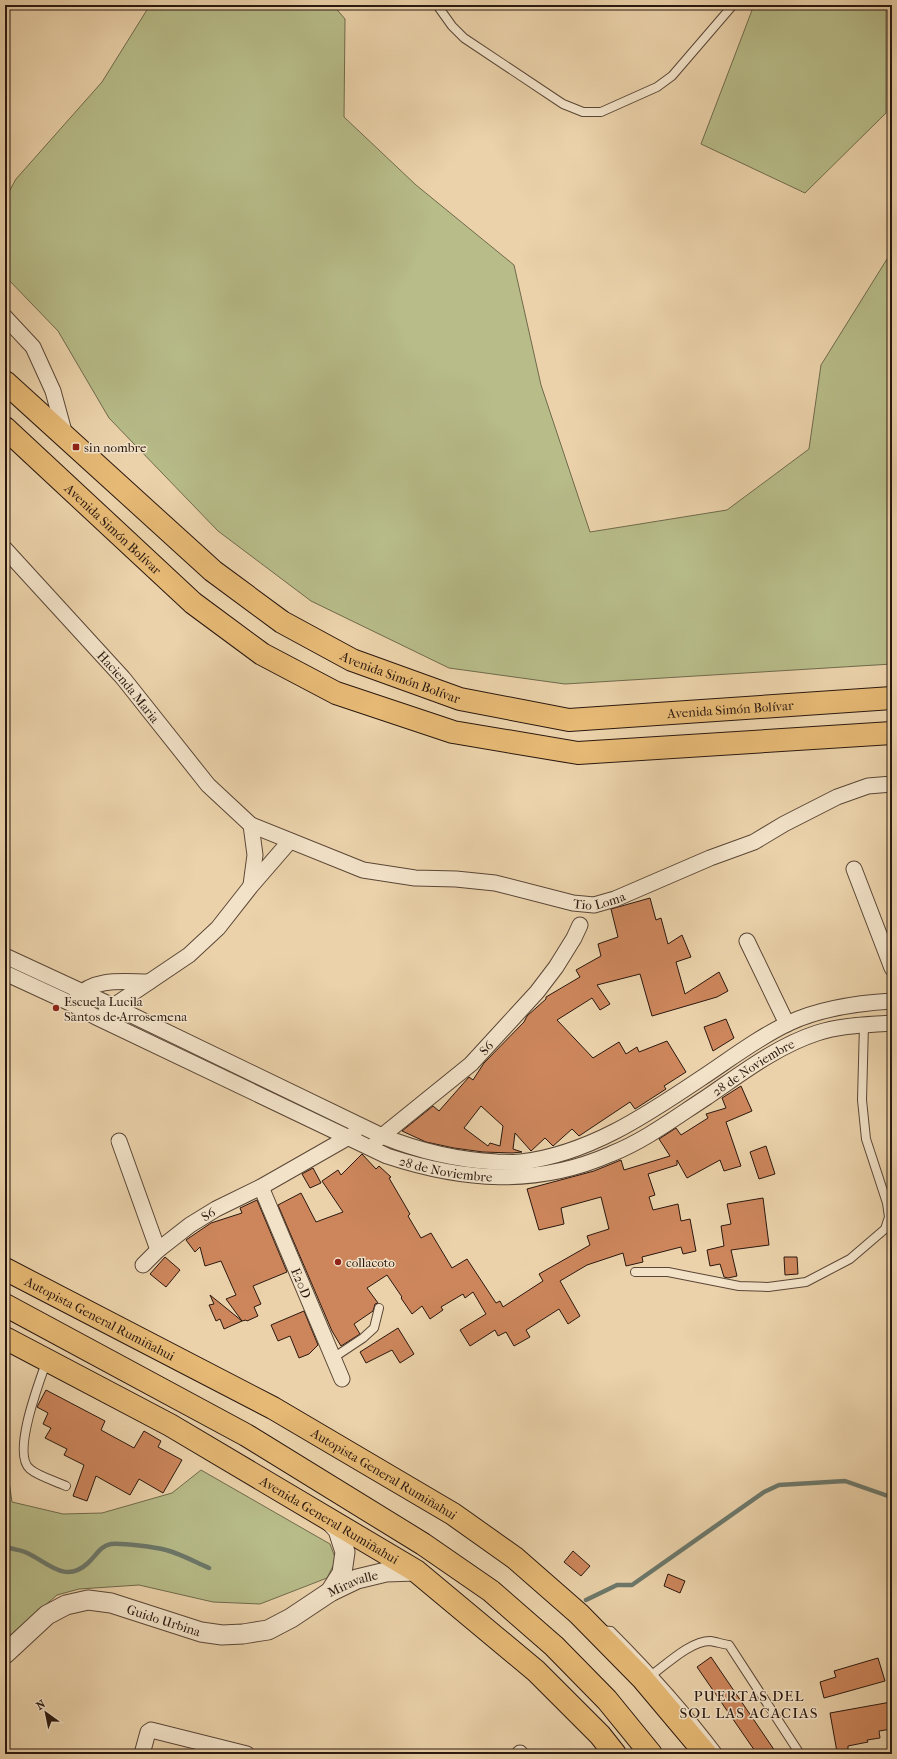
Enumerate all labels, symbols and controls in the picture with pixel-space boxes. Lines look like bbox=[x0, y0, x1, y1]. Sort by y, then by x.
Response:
place label: sin nombre bbox=[84, 440, 147, 455]
marker: sin nombre bbox=[71, 442, 81, 452]
street label: Avenida Simón Bolívar bbox=[61, 480, 165, 578]
street label: Hacienda Maria bbox=[94, 648, 163, 727]
street label: Avenida Simón Bolívar bbox=[337, 648, 463, 707]
street label: Avenida Simón Bolívar bbox=[666, 698, 794, 721]
street label: Tio Loma bbox=[573, 888, 629, 913]
place label: Escuela Lucila Santos de Arrosemena bbox=[64, 994, 188, 1024]
marker: Escuela Lucila Santos de Arrosemena bbox=[51, 1003, 61, 1013]
street label: 28 de Noviembre bbox=[709, 1036, 797, 1099]
street label: S6 bbox=[476, 1037, 497, 1058]
street label: 28 de Noviembre bbox=[397, 1153, 493, 1185]
street label: S6 bbox=[199, 1204, 219, 1224]
place label: collacoto bbox=[346, 1255, 395, 1270]
marker: collacoto bbox=[333, 1257, 343, 1267]
street label: E20D bbox=[288, 1265, 314, 1301]
street label: Autopista General Rumiñahui bbox=[21, 1273, 177, 1364]
street label: Autopista General Rumiñahui bbox=[307, 1425, 460, 1523]
street label: Avenida General Rumiñahui bbox=[256, 1473, 401, 1567]
street label: Miravalle bbox=[325, 1567, 380, 1600]
street label: Guido Urbina bbox=[125, 1602, 203, 1640]
district label: PUERTAS DEL SOL LAS ACACIAS bbox=[680, 1687, 818, 1722]
north arrow bbox=[26, 1693, 66, 1733]
text: N bbox=[34, 1697, 48, 1713]

